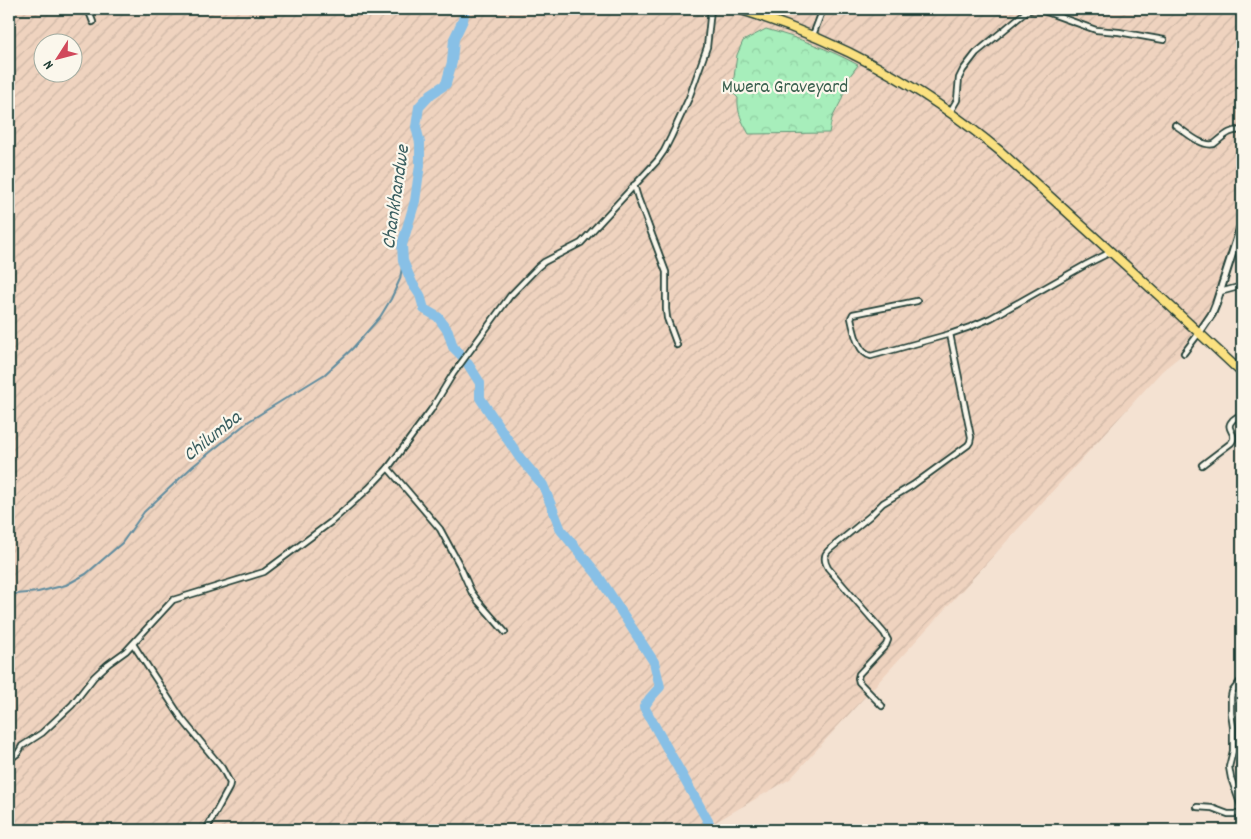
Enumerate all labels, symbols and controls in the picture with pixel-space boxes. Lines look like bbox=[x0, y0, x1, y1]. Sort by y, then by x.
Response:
north arrow bbox=[32, 32, 82, 82]
text: N bbox=[39, 56, 59, 73]
park label: Mwera Graveyard bbox=[722, 75, 848, 102]
water label: Chankhandwe bbox=[376, 142, 418, 251]
water label: Chilumba bbox=[178, 404, 249, 470]

